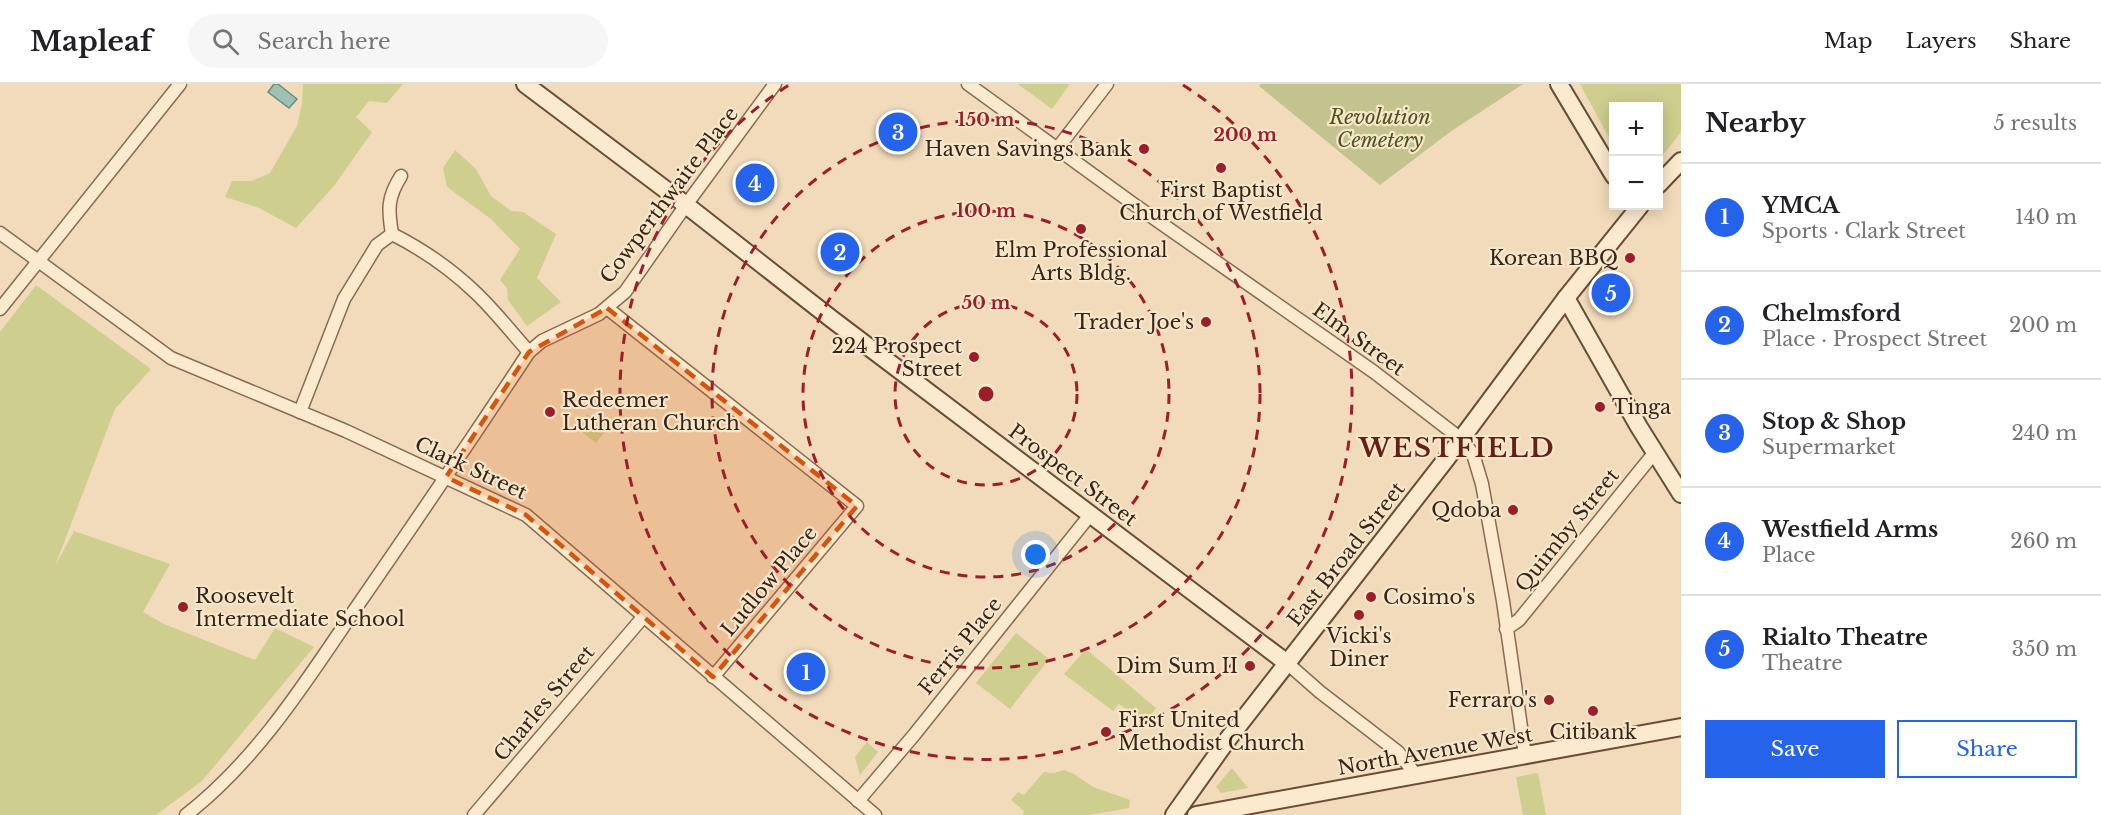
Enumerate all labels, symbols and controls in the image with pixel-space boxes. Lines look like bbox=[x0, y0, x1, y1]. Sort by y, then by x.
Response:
search box bbox=[188, 14, 608, 68]
text: Mapleaf bbox=[30, 24, 152, 59]
icon: search bbox=[209, 25, 242, 58]
text: Search here bbox=[257, 28, 391, 55]
text: Map bbox=[1824, 28, 1873, 54]
text: Layers bbox=[1906, 28, 1977, 54]
text: Share bbox=[2010, 28, 2071, 54]
street label: Cowperthwaite Place bbox=[595, 102, 743, 288]
map controls bbox=[1609, 102, 1663, 210]
button: + bbox=[1609, 102, 1663, 156]
park label: Revolution Cemetery bbox=[1328, 105, 1431, 152]
text: Nearby bbox=[1705, 107, 1806, 139]
text: 150 m bbox=[958, 109, 1015, 131]
pin: 3 bbox=[878, 110, 918, 154]
text: 5 results bbox=[1994, 111, 2077, 135]
text: 200 m bbox=[1213, 124, 1277, 146]
place label: Haven Savings Bank bbox=[924, 137, 1133, 161]
marker: Haven Savings Bank bbox=[1137, 142, 1151, 156]
button: − bbox=[1609, 156, 1663, 210]
pin: 4 bbox=[736, 160, 774, 206]
marker: First Baptist Church of Westfield bbox=[1214, 161, 1228, 175]
place label: First Baptist Church of Westfield bbox=[1119, 178, 1323, 225]
text: YMCA bbox=[1762, 192, 1840, 219]
text: 100 m bbox=[956, 200, 1016, 222]
text: 1 bbox=[1720, 205, 1729, 229]
text: 140 m bbox=[2015, 205, 2077, 229]
text: Sports · Clark Street bbox=[1762, 219, 1966, 243]
marker: Elm Professional Arts Bldg. bbox=[1074, 222, 1088, 236]
pin: 2 bbox=[820, 230, 860, 274]
place label: Elm Professional Arts Bldg. bbox=[994, 238, 1168, 285]
place label: Korean BBQ bbox=[1489, 246, 1618, 270]
marker: Korean BBQ bbox=[1623, 251, 1637, 265]
pin: 5 bbox=[1592, 270, 1630, 316]
text: 50 m bbox=[962, 292, 1011, 314]
street label: Elm Street bbox=[1308, 297, 1410, 381]
text: Chelmsford bbox=[1762, 300, 1901, 327]
place label: Trader Joe's bbox=[1074, 310, 1194, 334]
text: 2 bbox=[1718, 313, 1731, 337]
text: 200 m bbox=[2009, 313, 2077, 337]
marker: Trader Joe's bbox=[1199, 315, 1213, 329]
text: Place · Prospect Street bbox=[1762, 327, 1987, 351]
place label: 224 Prospect Street bbox=[831, 334, 962, 381]
marker: 224 Prospect Street bbox=[967, 350, 981, 364]
centre of rings bbox=[976, 384, 996, 404]
place label: Redeemer Lutheran Church bbox=[562, 388, 740, 435]
place label: Tinga bbox=[1612, 395, 1672, 419]
marker: Tinga bbox=[1593, 400, 1607, 414]
marker: Redeemer Lutheran Church bbox=[543, 405, 557, 419]
text: Stop & Shop bbox=[1762, 408, 1906, 435]
street label: Prospect Street bbox=[1004, 419, 1142, 531]
text: 3 bbox=[1718, 421, 1731, 445]
text: 240 m bbox=[2012, 421, 2077, 445]
street label: Clark Street bbox=[411, 432, 531, 505]
district label: WESTFIELD bbox=[1358, 432, 1555, 464]
text: Supermarket bbox=[1762, 435, 1896, 459]
street label: Quimby Street bbox=[1510, 463, 1624, 596]
street label: East Broad Street bbox=[1282, 477, 1410, 631]
place label: Qdoba bbox=[1431, 498, 1502, 522]
marker: Qdoba bbox=[1506, 503, 1520, 517]
text: Westfield Arms bbox=[1762, 516, 1938, 543]
street label: Ludlow Place bbox=[716, 521, 822, 641]
text: 4 bbox=[1718, 529, 1731, 553]
text: 260 m bbox=[2010, 529, 2077, 553]
your location bbox=[1021, 540, 1050, 569]
text: Place bbox=[1762, 543, 1816, 567]
place label: Roosevelt Intermediate School bbox=[195, 584, 405, 631]
place label: Cosimo's bbox=[1383, 585, 1475, 609]
marker: Cosimo's bbox=[1364, 590, 1378, 604]
street label: Ferris Place bbox=[913, 592, 1007, 700]
marker: Roosevelt Intermediate School bbox=[176, 600, 190, 614]
marker: Vicki's Diner bbox=[1352, 608, 1366, 622]
place label: Vicki's Diner bbox=[1325, 624, 1392, 671]
text: Rialto Theatre bbox=[1762, 624, 1928, 651]
text: 5 bbox=[1719, 637, 1730, 661]
text: 350 m bbox=[2012, 637, 2077, 661]
street label: Charles Street bbox=[489, 640, 600, 766]
pin: 1 bbox=[786, 650, 826, 694]
text: Theatre bbox=[1762, 651, 1843, 675]
place label: Dim Sum II bbox=[1116, 654, 1238, 678]
marker: Dim Sum II bbox=[1243, 659, 1257, 673]
place label: Ferraro's bbox=[1448, 688, 1537, 712]
marker: Ferraro's bbox=[1542, 693, 1556, 707]
marker: Citibank bbox=[1586, 704, 1600, 718]
place label: First United Methodist Church bbox=[1118, 708, 1305, 755]
place label: Citibank bbox=[1549, 720, 1637, 744]
button: Save bbox=[1705, 720, 1885, 778]
button: Share bbox=[1897, 720, 2077, 778]
street label: North Avenue West bbox=[1336, 722, 1535, 780]
marker: First United Methodist Church bbox=[1099, 725, 1113, 739]

